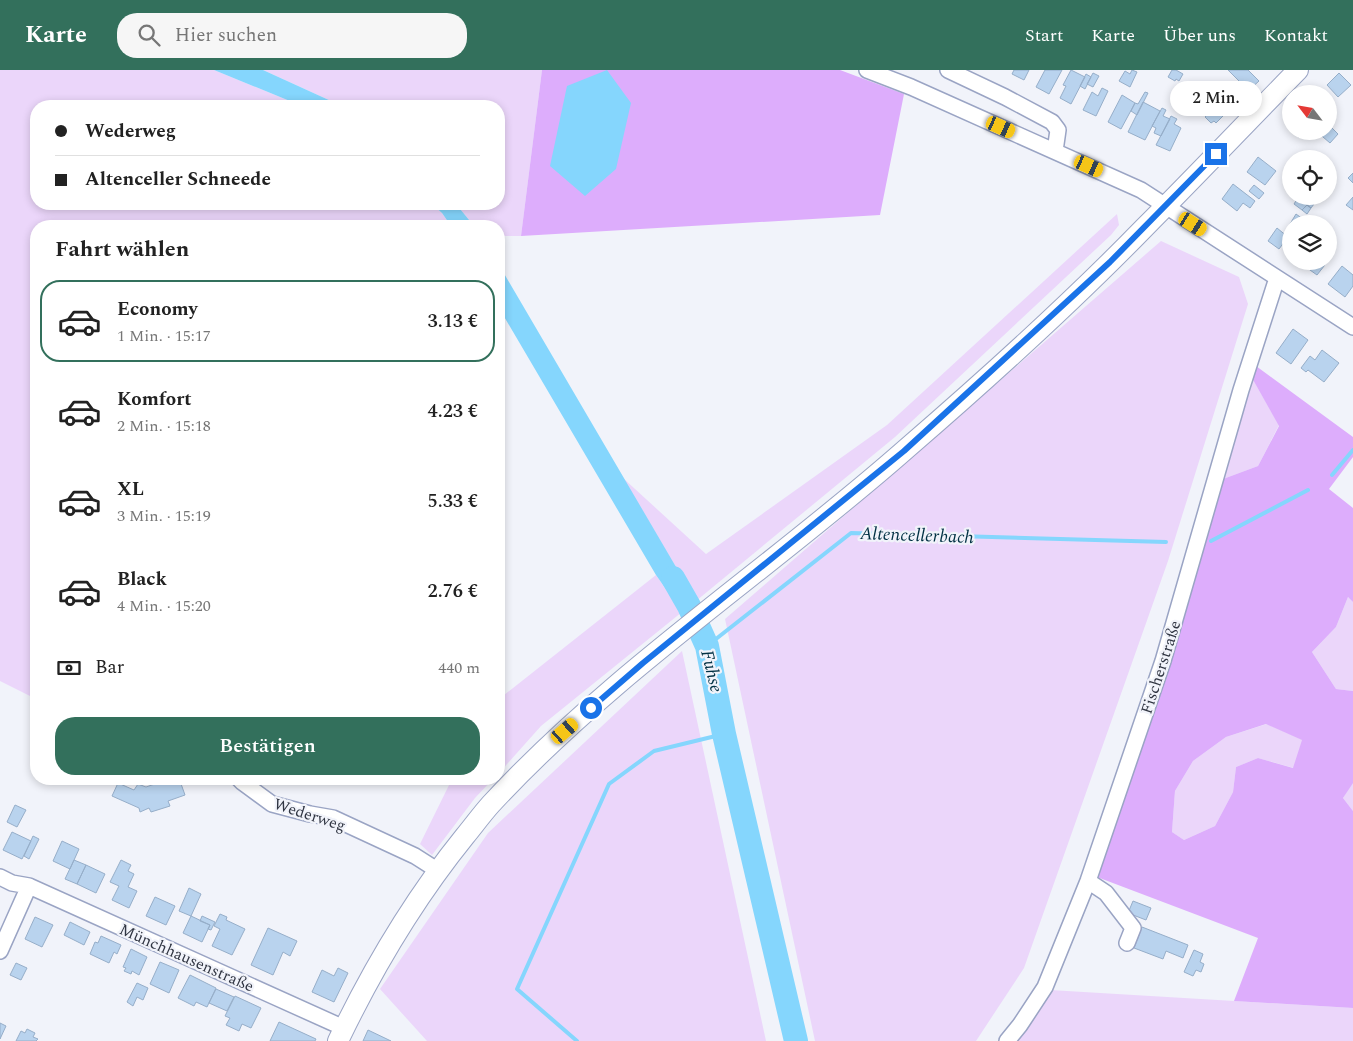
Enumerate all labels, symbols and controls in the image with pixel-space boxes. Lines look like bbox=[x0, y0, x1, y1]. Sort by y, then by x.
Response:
search box bbox=[117, 13, 467, 58]
text: Karte bbox=[25, 17, 87, 53]
icon: search bbox=[135, 21, 163, 49]
text: Hier suchen bbox=[175, 21, 277, 50]
text: Start bbox=[1025, 22, 1063, 49]
text: Karte bbox=[1091, 22, 1135, 49]
text: Über uns bbox=[1163, 22, 1236, 49]
text: Kontakt bbox=[1264, 22, 1328, 49]
callout: 2 Min. bbox=[1170, 82, 1262, 116]
north arrow bbox=[1282, 85, 1338, 140]
map controls bbox=[1282, 85, 1337, 270]
text: 2 Min. bbox=[1192, 86, 1240, 110]
car bbox=[984, 114, 1017, 140]
text: Wederweg bbox=[85, 117, 176, 146]
route end bbox=[1205, 143, 1227, 165]
button: locate bbox=[1282, 150, 1337, 205]
car bbox=[1072, 153, 1105, 179]
text: Altenceller Schneede bbox=[85, 165, 271, 194]
car bbox=[1176, 210, 1209, 238]
button: layers bbox=[1282, 215, 1337, 270]
text: Fahrt wählen bbox=[55, 233, 189, 266]
text: Economy bbox=[117, 295, 198, 324]
icon: car bbox=[57, 299, 102, 344]
text: 3.13 € bbox=[428, 307, 478, 336]
text: 1 Min. · 15:17 bbox=[117, 324, 211, 348]
text: Komfort bbox=[117, 385, 192, 414]
icon: car bbox=[57, 389, 102, 434]
text: 4.23 € bbox=[428, 397, 478, 426]
text: 2 Min. · 15:18 bbox=[117, 414, 211, 438]
text: XL bbox=[117, 475, 144, 504]
icon: car bbox=[57, 479, 102, 524]
text: 5.33 € bbox=[428, 487, 478, 516]
text: 3 Min. · 15:19 bbox=[117, 504, 211, 528]
water label: Altencellerbach bbox=[859, 520, 974, 551]
text: Black bbox=[117, 565, 167, 594]
icon: car bbox=[57, 569, 102, 614]
text: 2.76 € bbox=[428, 577, 478, 606]
text: 4 Min. · 15:20 bbox=[117, 594, 211, 618]
street label: Fischerstraße bbox=[1135, 617, 1187, 717]
water label: Fuhse bbox=[693, 647, 730, 695]
text: Bar bbox=[95, 653, 124, 682]
icon: cash bbox=[55, 654, 83, 682]
text: 440 m bbox=[438, 656, 480, 680]
route start bbox=[580, 697, 602, 719]
car bbox=[548, 715, 581, 747]
button: Bestätigen bbox=[55, 717, 480, 775]
street label: Wederweg bbox=[270, 792, 349, 838]
street label: Münchhausenstraße bbox=[116, 917, 258, 998]

